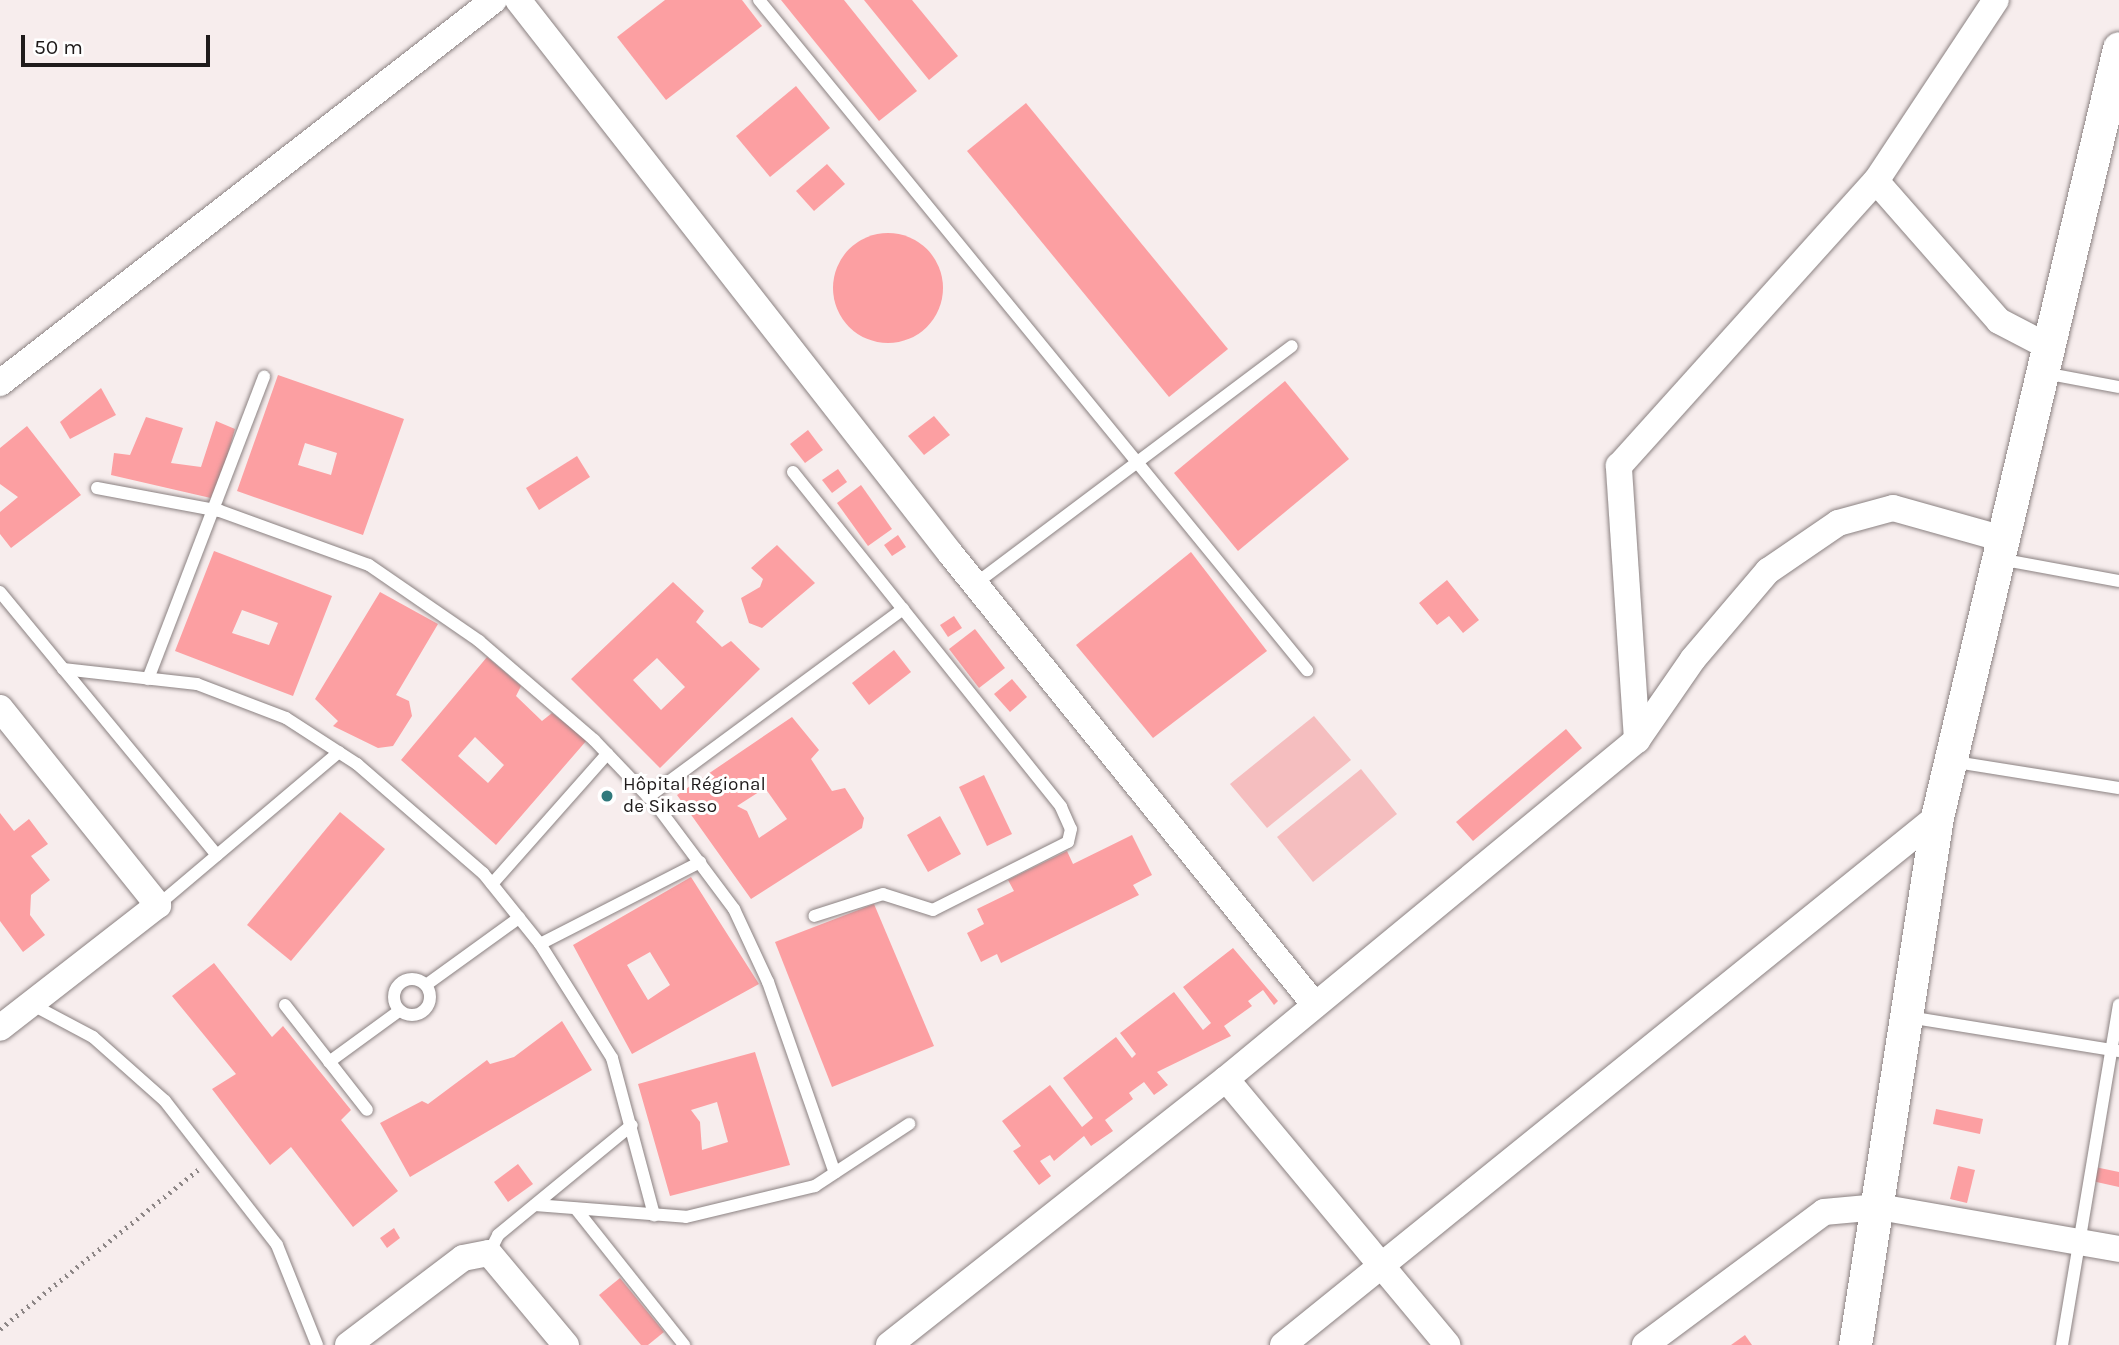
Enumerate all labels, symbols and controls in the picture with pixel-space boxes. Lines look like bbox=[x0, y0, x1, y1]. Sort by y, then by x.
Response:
scale bar bbox=[24, 21, 214, 65]
text: 50 m bbox=[34, 35, 83, 59]
place label: Hôpital Régional de Sikasso bbox=[623, 774, 766, 818]
marker: Hôpital Régional de Sikasso bbox=[597, 786, 617, 806]

